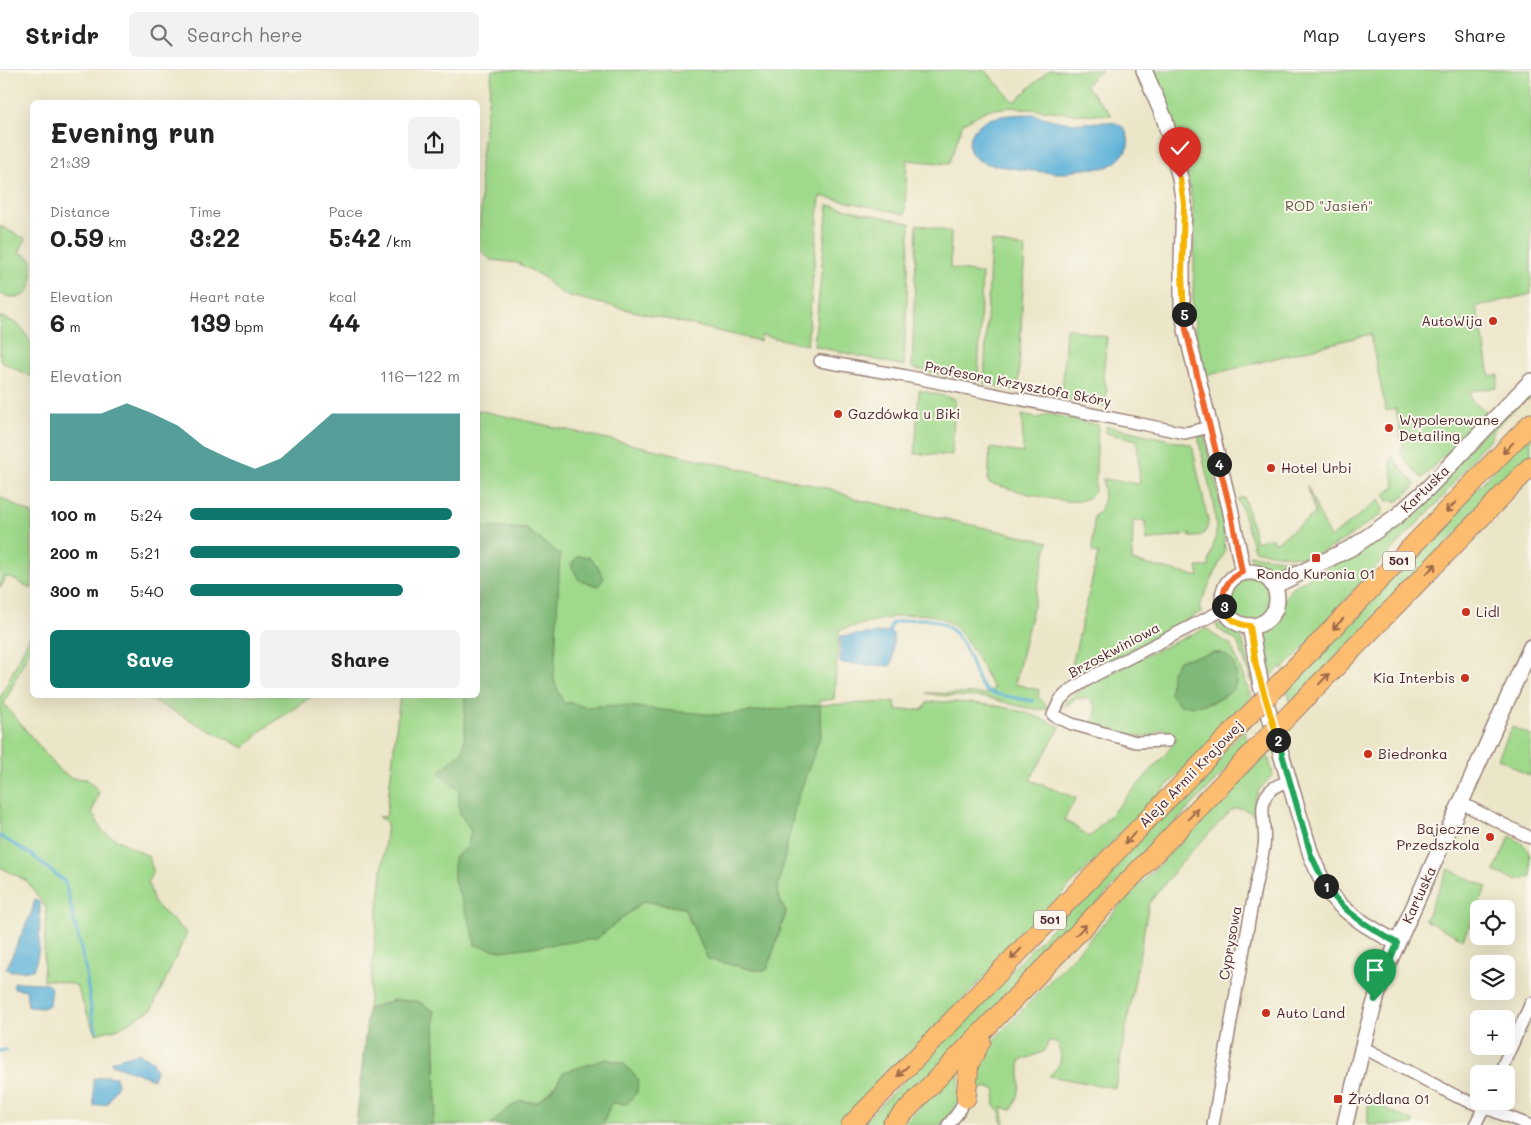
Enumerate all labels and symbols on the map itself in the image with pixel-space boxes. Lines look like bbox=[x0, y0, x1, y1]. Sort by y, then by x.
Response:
pin bbox=[1159, 127, 1201, 178]
park label: ROD "Jasień" bbox=[1285, 196, 1373, 215]
pin: 5 bbox=[1172, 302, 1196, 326]
place label: AutoWija bbox=[1421, 311, 1483, 330]
marker: AutoWija bbox=[1487, 315, 1499, 327]
street label: Profesora Krzysztofa Skóry bbox=[923, 356, 1113, 411]
place label: Gazdówka u Biki bbox=[848, 404, 960, 423]
marker: Gazdówka u Biki bbox=[832, 408, 844, 420]
place label: Wypolerowane Detailing bbox=[1399, 410, 1499, 445]
marker: Wypolerowane Detailing bbox=[1383, 422, 1395, 434]
one-way arrow bbox=[1502, 441, 1514, 454]
pin: 4 bbox=[1206, 452, 1232, 476]
place label: Hotel Urbi bbox=[1281, 458, 1352, 477]
street label: Kartuska bbox=[1396, 461, 1453, 517]
marker: Hotel Urbi bbox=[1265, 462, 1277, 474]
one-way arrow bbox=[1445, 501, 1457, 513]
marker: Rondo Kuronia 01 bbox=[1310, 552, 1322, 564]
road number: 501 bbox=[1383, 552, 1415, 571]
one-way arrow bbox=[1425, 563, 1437, 575]
place label: Rondo Kuronia 01 bbox=[1257, 564, 1375, 583]
pin: 3 bbox=[1212, 594, 1236, 618]
place label: Lidl bbox=[1476, 602, 1500, 621]
marker: Lidl bbox=[1460, 606, 1472, 618]
street label: Brzoskwiniowa bbox=[1065, 617, 1163, 682]
one-way arrow bbox=[1332, 617, 1344, 630]
place label: Kia Interbis bbox=[1373, 668, 1455, 687]
marker: Kia Interbis bbox=[1459, 672, 1471, 684]
one-way arrow bbox=[1318, 673, 1330, 685]
street label: Aleja Armii Krajowej bbox=[1134, 716, 1247, 831]
pin: 2 bbox=[1266, 728, 1290, 752]
place label: Biedronka bbox=[1378, 744, 1448, 763]
marker: Biedronka bbox=[1362, 748, 1374, 760]
one-way arrow bbox=[1187, 808, 1199, 820]
place label: Bajeczne Przedszkola bbox=[1397, 819, 1480, 854]
one-way arrow bbox=[1124, 831, 1136, 843]
marker: Bajeczne Przedszkola bbox=[1484, 831, 1496, 843]
street label: Kartuska bbox=[1397, 863, 1440, 926]
pin: 1 bbox=[1314, 874, 1338, 898]
street label: Cyprysowa bbox=[1214, 904, 1245, 981]
road number: 501 bbox=[1034, 910, 1066, 930]
one-way arrow bbox=[1075, 924, 1087, 936]
one-way arrow bbox=[1010, 948, 1022, 961]
pin bbox=[1354, 949, 1396, 1000]
place label: Auto Land bbox=[1276, 1003, 1345, 1022]
marker: Auto Land bbox=[1260, 1007, 1272, 1019]
one-way arrow bbox=[897, 1065, 909, 1077]
place label: Źródlana 01 bbox=[1348, 1089, 1430, 1108]
marker: Źródlana 01 bbox=[1332, 1093, 1344, 1105]

